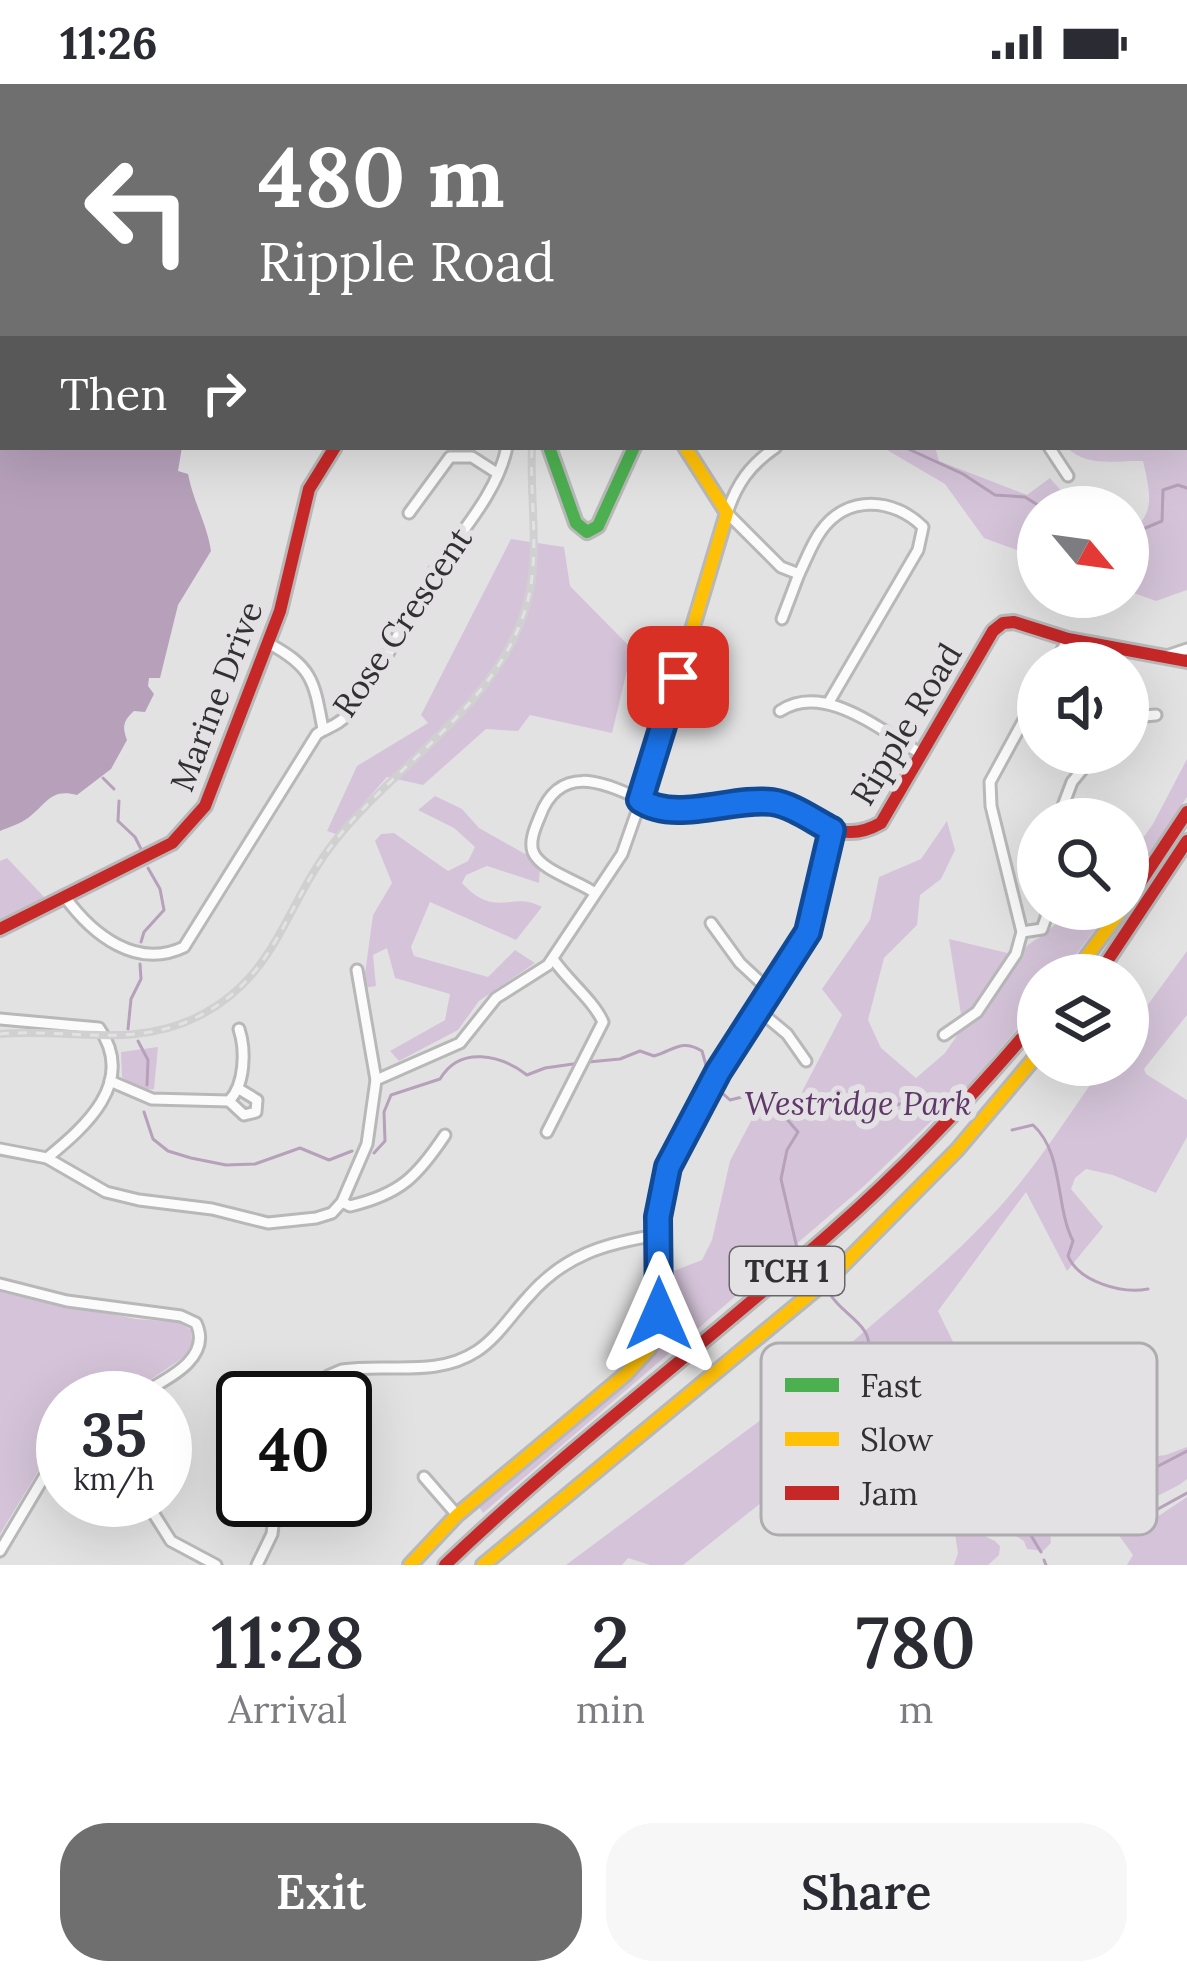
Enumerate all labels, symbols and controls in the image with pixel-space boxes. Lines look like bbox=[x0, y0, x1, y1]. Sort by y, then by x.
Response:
text: 11:26 bbox=[60, 14, 158, 71]
text: 480 m bbox=[258, 122, 505, 230]
icon: left bbox=[60, 132, 216, 288]
text: Ripple Road bbox=[258, 227, 555, 296]
icon: right bbox=[191, 360, 257, 426]
text: Then bbox=[60, 365, 167, 422]
north arrow bbox=[1017, 486, 1149, 618]
map controls bbox=[1017, 486, 1149, 1086]
street label: Rose Crescent bbox=[323, 519, 481, 725]
street label: Marine Drive bbox=[161, 595, 271, 797]
pin bbox=[627, 626, 729, 728]
street label: Ripple Road bbox=[841, 635, 971, 813]
button: sound bbox=[1017, 642, 1149, 774]
icon: arrive bbox=[645, 644, 711, 710]
button: search bbox=[1017, 798, 1149, 930]
button: layers bbox=[1017, 954, 1149, 1086]
park label: Westridge Park bbox=[744, 1082, 972, 1124]
road number: TCH 1 bbox=[730, 1247, 844, 1295]
position arrow bbox=[596, 1251, 722, 1377]
legend bbox=[761, 1343, 1157, 1535]
text: Fast bbox=[860, 1364, 922, 1406]
speed limit sign: 40 bbox=[216, 1371, 372, 1527]
text: 35 bbox=[81, 1396, 147, 1472]
text: Slow bbox=[860, 1418, 934, 1460]
text: km/h bbox=[73, 1460, 155, 1498]
text: Jam bbox=[859, 1472, 918, 1514]
text: 11:28 bbox=[211, 1596, 365, 1688]
text: 2 bbox=[591, 1596, 630, 1688]
text: 780 bbox=[856, 1596, 976, 1688]
text: Arrival bbox=[228, 1684, 347, 1734]
text: min bbox=[576, 1684, 645, 1734]
text: m bbox=[899, 1684, 934, 1734]
button: Exit bbox=[60, 1823, 582, 1961]
button: Share bbox=[606, 1823, 1127, 1961]

